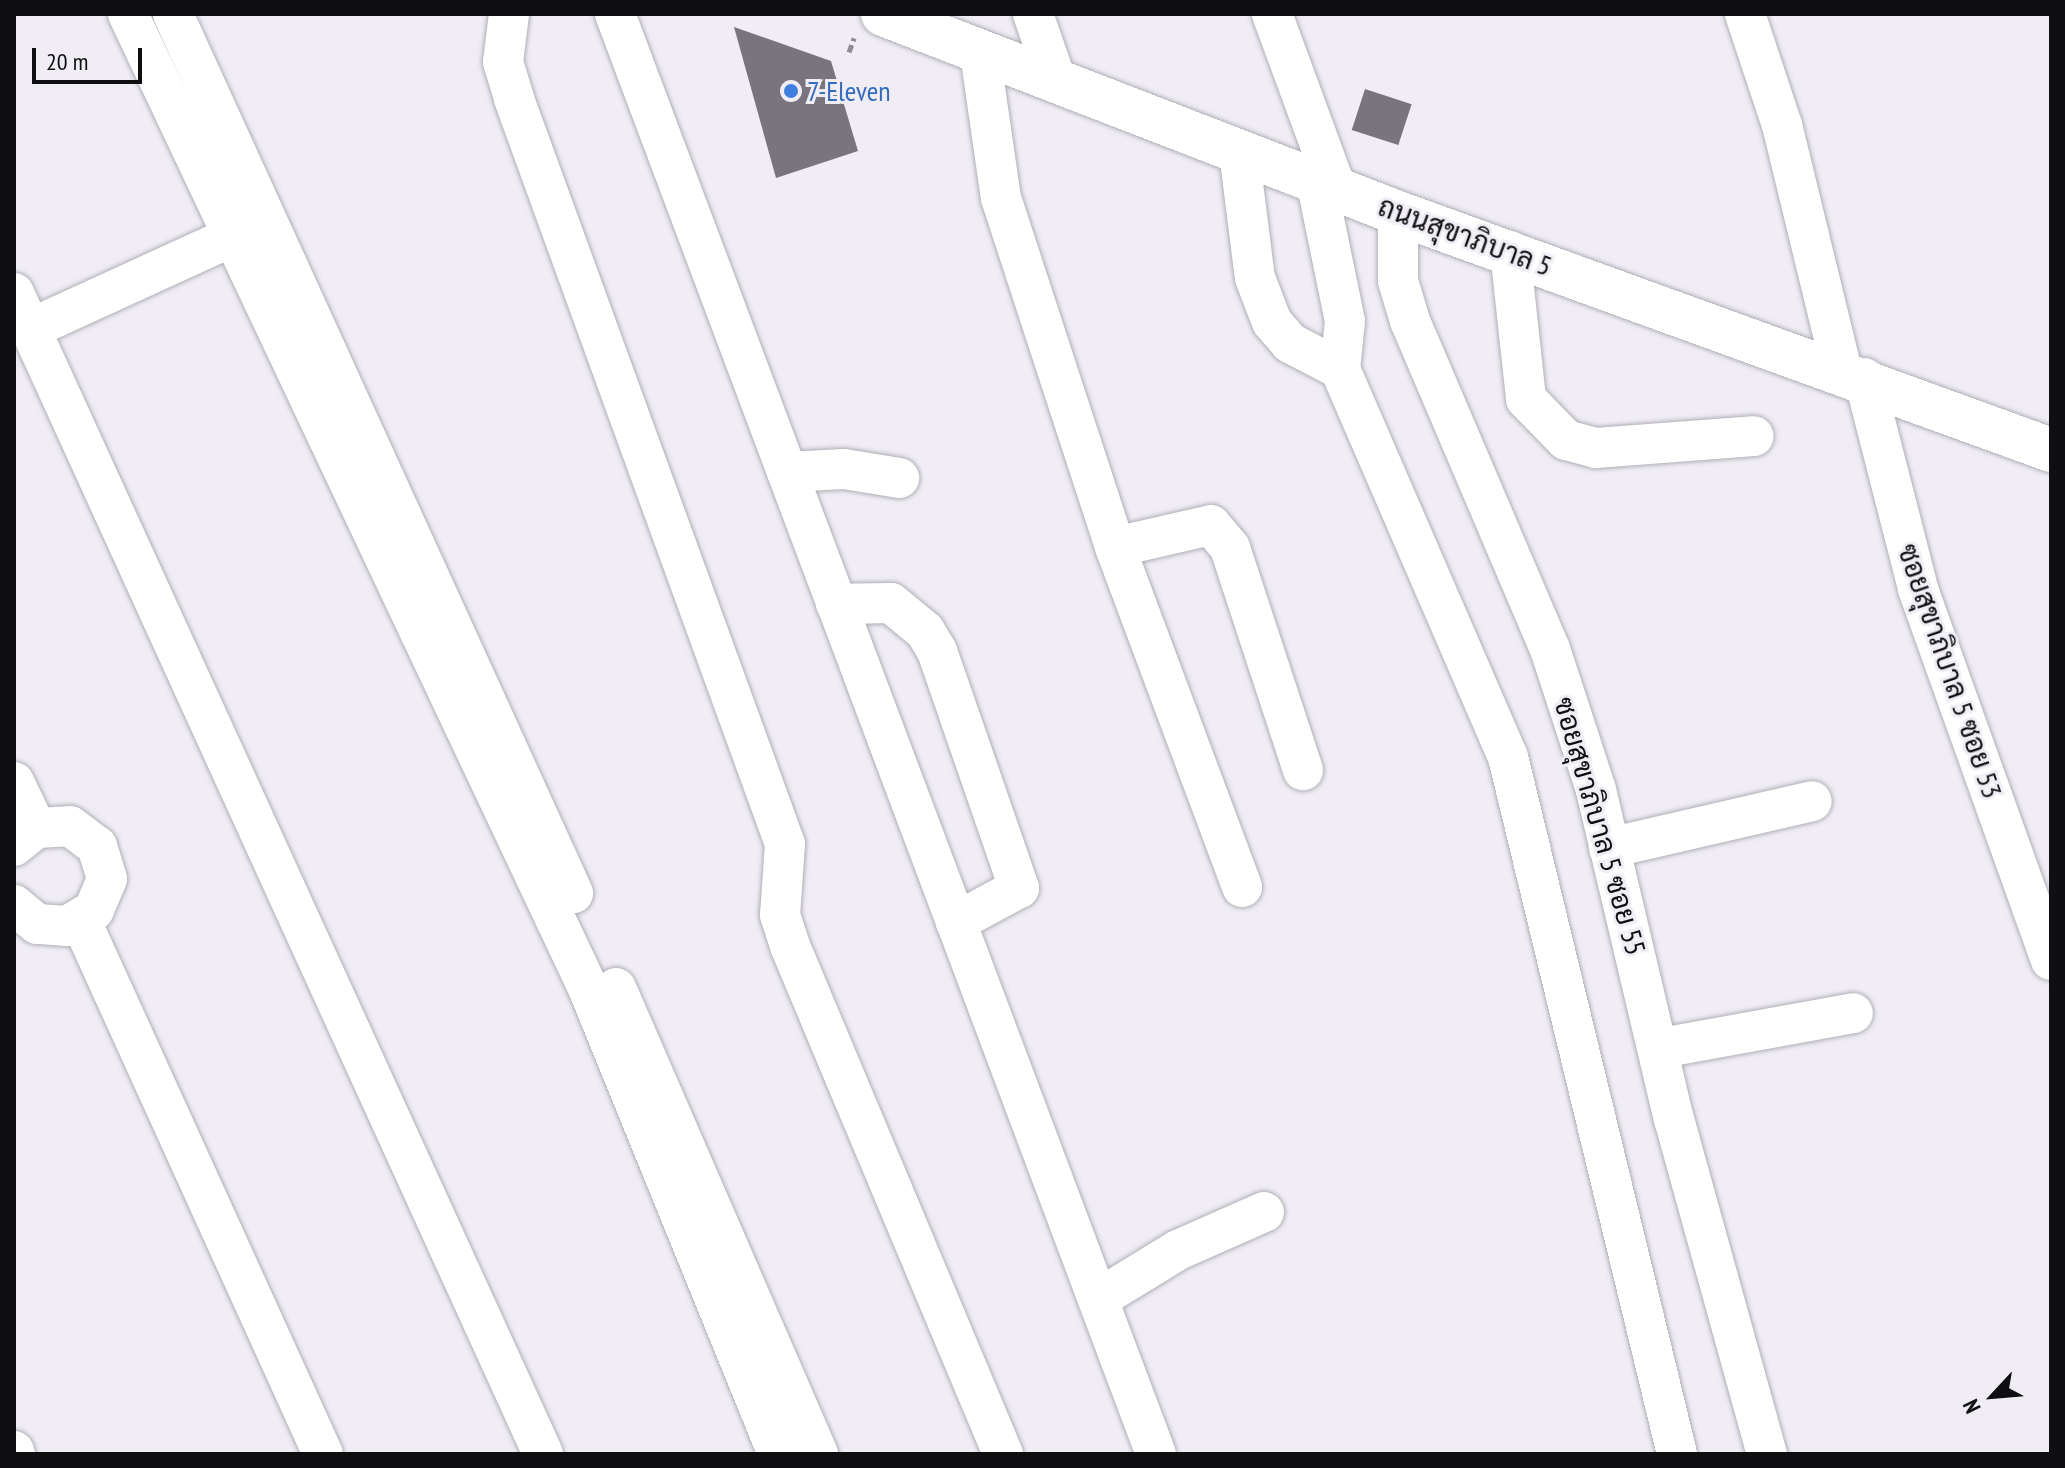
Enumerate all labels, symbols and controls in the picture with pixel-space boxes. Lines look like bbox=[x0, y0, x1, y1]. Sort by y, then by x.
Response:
scale bar bbox=[36, 32, 146, 82]
text: 20 m bbox=[46, 46, 88, 77]
place label: 7-Eleven bbox=[807, 74, 891, 108]
marker: 7-Eleven bbox=[782, 82, 800, 100]
street label: ถนนสุขาภิบาล 5 bbox=[1374, 189, 1556, 283]
street label: ซอยสุขาภิบาล 5 ซอย 53 bbox=[1891, 539, 2009, 803]
street label: ซอยสุขาภิบาล 5 ซอย 55 bbox=[1547, 693, 1653, 959]
north arrow bbox=[1953, 1356, 2033, 1436]
text: N bbox=[1956, 1395, 1987, 1418]

